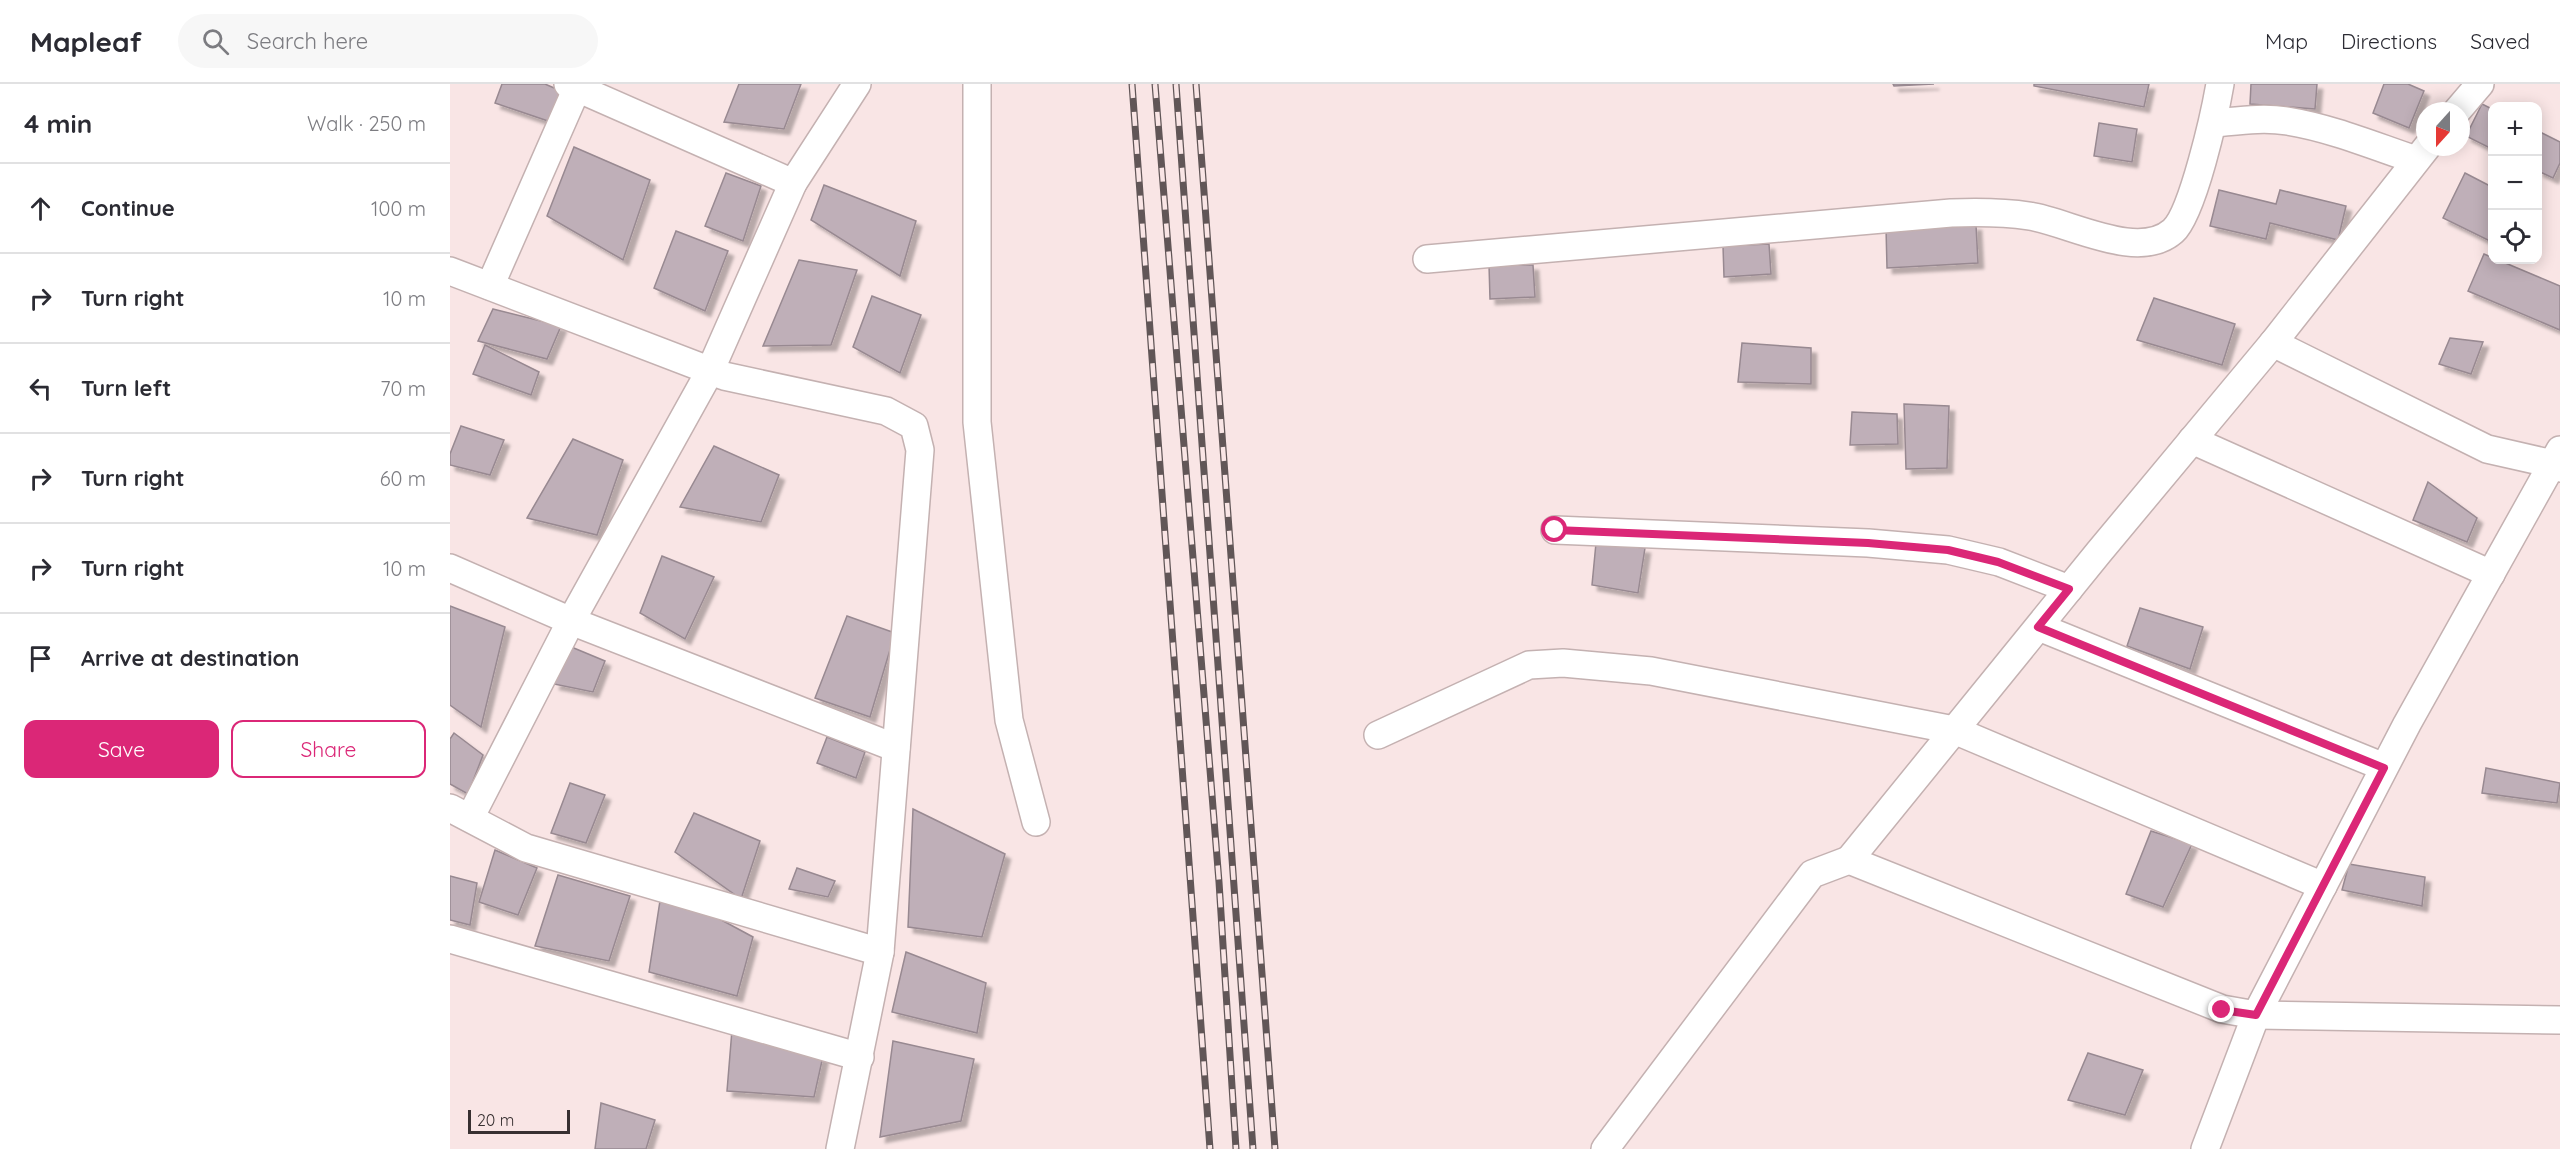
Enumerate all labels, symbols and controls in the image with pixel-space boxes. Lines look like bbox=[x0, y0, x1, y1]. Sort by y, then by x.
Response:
search box bbox=[178, 14, 598, 68]
text: Mapleaf bbox=[30, 24, 142, 59]
icon: search bbox=[199, 25, 232, 58]
text: Search here bbox=[247, 27, 368, 55]
text: Map bbox=[2265, 28, 2308, 54]
text: Directions bbox=[2341, 28, 2437, 54]
text: Saved bbox=[2470, 28, 2530, 54]
north arrow bbox=[2416, 102, 2470, 156]
map controls bbox=[2488, 102, 2542, 264]
button: + bbox=[2488, 102, 2542, 156]
text: 4 min bbox=[24, 107, 92, 140]
text: Walk · 250 m bbox=[307, 111, 426, 136]
button: − bbox=[2488, 156, 2542, 210]
icon: ahead bbox=[24, 192, 57, 225]
text: Continue bbox=[81, 194, 175, 222]
text: 100 m bbox=[371, 196, 426, 221]
button: locate bbox=[2488, 210, 2542, 264]
icon: right bbox=[24, 282, 57, 315]
text: Turn right bbox=[81, 284, 185, 312]
text: 10 m bbox=[383, 286, 426, 311]
icon: left bbox=[24, 372, 57, 405]
text: Turn left bbox=[81, 374, 171, 402]
text: 70 m bbox=[380, 376, 426, 401]
icon: right bbox=[24, 462, 57, 495]
text: Turn right bbox=[81, 464, 185, 492]
text: 60 m bbox=[380, 466, 426, 491]
route start bbox=[1541, 516, 1567, 542]
icon: right bbox=[24, 552, 57, 585]
text: Turn right bbox=[81, 554, 185, 582]
text: 10 m bbox=[383, 556, 426, 581]
icon: arrive bbox=[24, 642, 57, 675]
text: Arrive at destination bbox=[81, 644, 299, 672]
button: Save bbox=[24, 720, 219, 778]
button: Share bbox=[231, 720, 426, 778]
route end bbox=[2208, 996, 2234, 1022]
scale bar bbox=[468, 1107, 570, 1134]
text: 20 m bbox=[477, 1110, 514, 1130]

